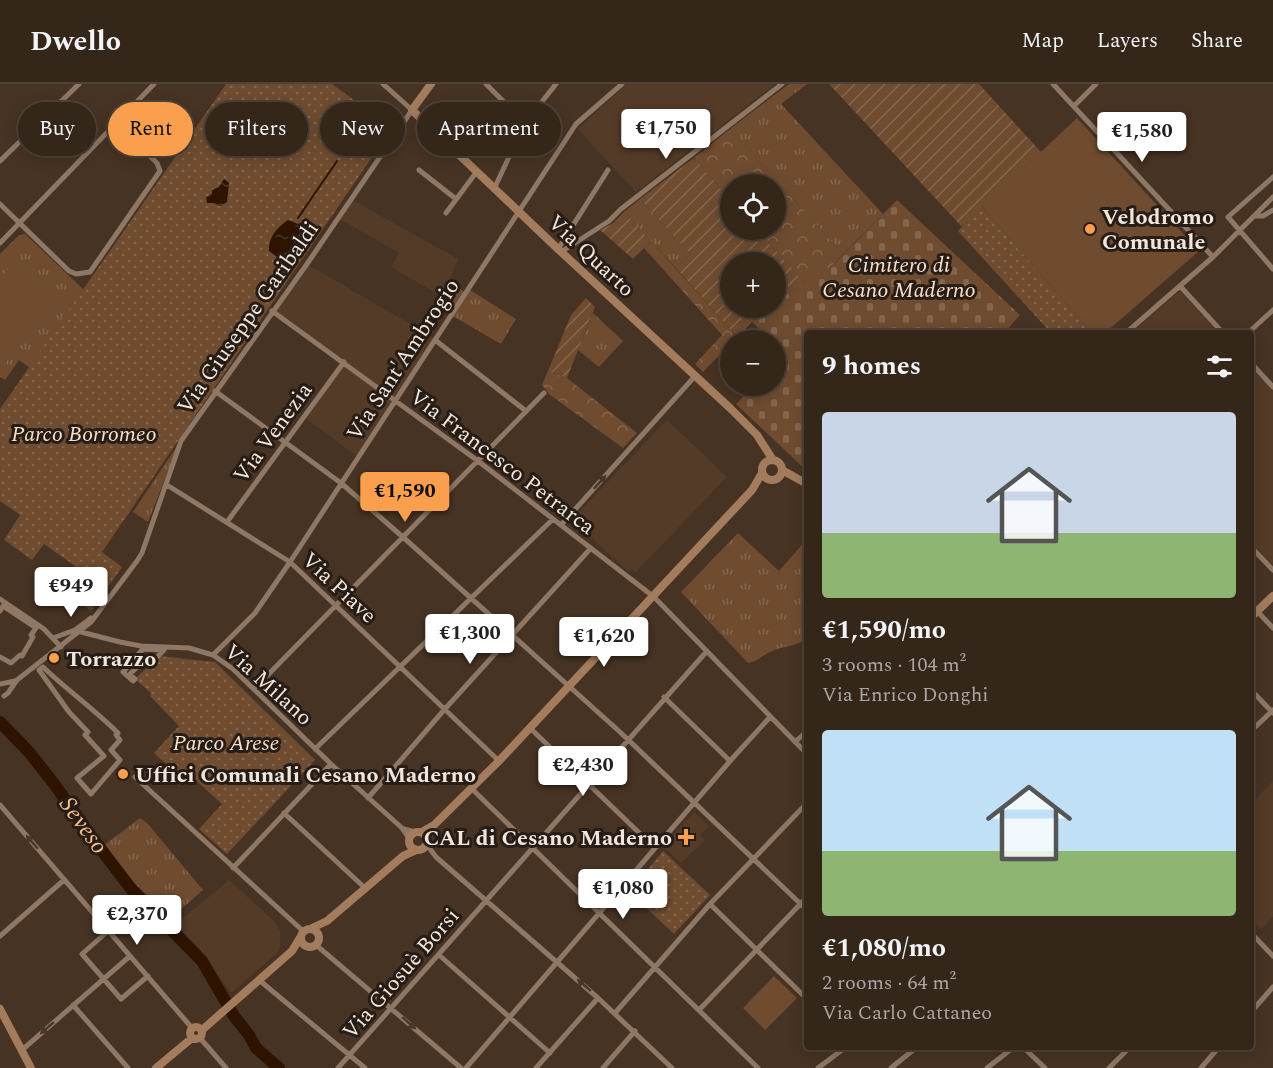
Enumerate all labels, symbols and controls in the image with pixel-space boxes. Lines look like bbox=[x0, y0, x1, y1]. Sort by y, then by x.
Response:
text: Dwello bbox=[30, 20, 121, 63]
text: Map bbox=[1022, 25, 1064, 57]
text: Layers bbox=[1097, 25, 1158, 57]
text: Share bbox=[1191, 25, 1243, 57]
chip: Buy bbox=[18, 102, 96, 156]
chip: Rent bbox=[108, 102, 193, 156]
chip: Filters bbox=[205, 102, 308, 156]
chip: New bbox=[320, 102, 405, 156]
chip: Apartment bbox=[417, 102, 561, 156]
pin: €1,750 bbox=[617, 109, 715, 160]
pin: €1,580 bbox=[1093, 112, 1191, 163]
text: €1,750 bbox=[635, 113, 697, 143]
text: €1,580 bbox=[1111, 116, 1173, 146]
map controls bbox=[720, 174, 786, 396]
button: locate bbox=[720, 174, 786, 240]
place label: Velodromo Comunale bbox=[1102, 201, 1214, 259]
street label: Via Quarto bbox=[540, 207, 642, 305]
street label: Via Giuseppe Garibaldi bbox=[169, 215, 327, 421]
marker: Velodromo Comunale bbox=[1083, 222, 1097, 236]
park label: Cimitero di Cesano Maderno bbox=[822, 249, 976, 307]
button: + bbox=[720, 252, 786, 318]
street label: Via Sant'Ambrogio bbox=[338, 272, 468, 447]
button: − bbox=[720, 330, 786, 396]
text: 9 homes bbox=[822, 346, 921, 386]
icon: filters bbox=[1203, 350, 1236, 383]
street label: Via Venezia bbox=[225, 376, 321, 490]
street label: Via Francesco Petrarca bbox=[402, 381, 602, 543]
park label: Parco Borromeo bbox=[11, 418, 157, 451]
icon: home bbox=[975, 451, 1083, 559]
pin: €1,590 bbox=[356, 472, 454, 523]
one-way arrow bbox=[593, 475, 606, 490]
text: €1,590 bbox=[374, 476, 436, 506]
street label: Via Piave bbox=[294, 545, 384, 632]
pin: €949 bbox=[35, 567, 107, 618]
text: €949 bbox=[49, 571, 93, 601]
text: €1,590/mo bbox=[822, 610, 946, 650]
pin: €1,300 bbox=[421, 614, 519, 665]
pin: €1,620 bbox=[555, 617, 653, 668]
text: €1,300 bbox=[439, 618, 501, 648]
text: €1,620 bbox=[573, 621, 635, 651]
street label: Via Milano bbox=[216, 636, 320, 734]
place label: Torrazzo bbox=[66, 643, 156, 676]
text: 3 rooms · 104 m² bbox=[822, 650, 966, 680]
marker: Torrazzo bbox=[47, 651, 61, 665]
text: Via Enrico Donghi bbox=[822, 680, 988, 710]
park label: Parco Arese bbox=[173, 727, 279, 760]
pin: €2,430 bbox=[534, 746, 632, 797]
text: €2,430 bbox=[552, 750, 614, 780]
place label: Uffici Comunali Cesano Maderno bbox=[135, 759, 476, 792]
marker: Uffici Comunali Cesano Maderno bbox=[116, 767, 130, 781]
icon: home bbox=[975, 769, 1083, 877]
water label: Seveso bbox=[50, 789, 117, 862]
place label: CAL di Cesano Maderno bbox=[424, 822, 672, 855]
marker: CAL di Cesano Maderno bbox=[677, 828, 695, 846]
one-way arrow bbox=[26, 835, 39, 850]
pin: €1,080 bbox=[574, 869, 672, 920]
text: €1,080 bbox=[592, 873, 654, 903]
pin: €2,370 bbox=[88, 895, 186, 946]
text: €2,370 bbox=[106, 899, 168, 929]
street label: Via Giosuè Borsi bbox=[335, 901, 468, 1047]
text: €1,080/mo bbox=[822, 928, 946, 968]
text: 2 rooms · 64 m² bbox=[822, 968, 956, 998]
one-way arrow bbox=[577, 979, 592, 992]
text: Via Carlo Cattaneo bbox=[822, 998, 992, 1028]
one-way arrow bbox=[401, 1016, 416, 1029]
one-way arrow bbox=[39, 1021, 54, 1035]

